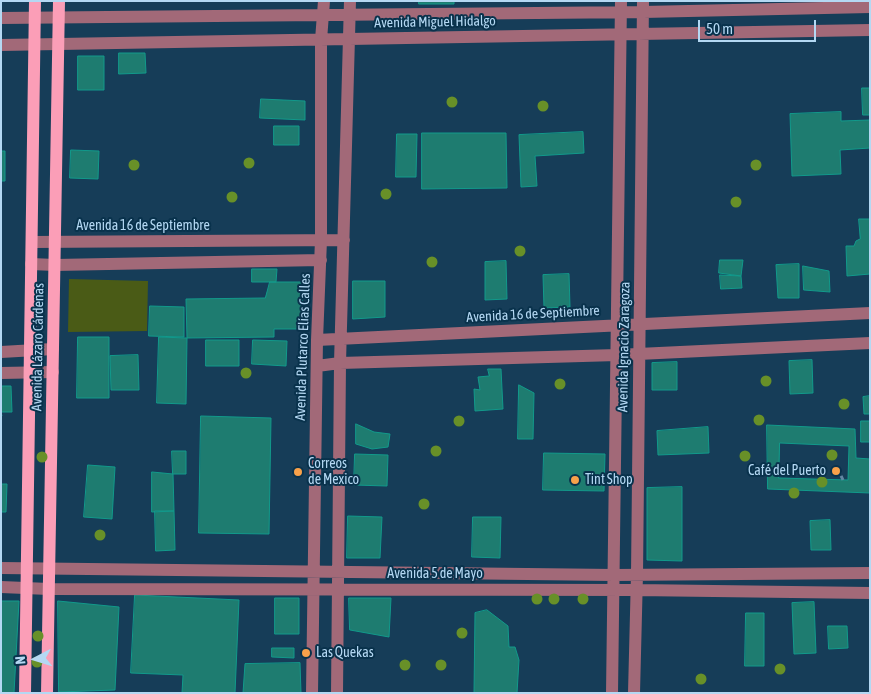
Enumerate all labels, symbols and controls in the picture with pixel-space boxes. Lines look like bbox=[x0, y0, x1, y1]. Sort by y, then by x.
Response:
scale bar bbox=[701, 10, 818, 42]
street label: Avenida Miguel Hidalgo bbox=[374, 13, 496, 31]
text: 50 m bbox=[706, 20, 733, 37]
street label: Avenida 16 de Septiembre bbox=[76, 218, 210, 234]
street label: Avenida Plutarco Elías Calles bbox=[292, 273, 314, 421]
street label: Avenida Ignacio Zaragoza bbox=[614, 282, 634, 412]
street label: Avenida Lázaro Cárdenas bbox=[28, 283, 48, 411]
street label: Avenida 16 de Septiembre bbox=[466, 302, 600, 326]
place label: Correos de Mexico bbox=[308, 456, 359, 488]
place label: Café del Puerto bbox=[748, 463, 826, 479]
marker: Café del Puerto bbox=[830, 465, 842, 477]
marker: Correos de Mexico bbox=[292, 466, 304, 478]
place label: Tint Shop bbox=[585, 472, 633, 488]
marker: Tint Shop bbox=[569, 474, 581, 486]
street label: Avenida 5 de Mayo bbox=[387, 566, 483, 582]
north arrow bbox=[10, 634, 60, 684]
place label: Las Quekas bbox=[316, 645, 374, 661]
marker: Las Quekas bbox=[300, 647, 312, 659]
text: N bbox=[12, 656, 28, 665]

